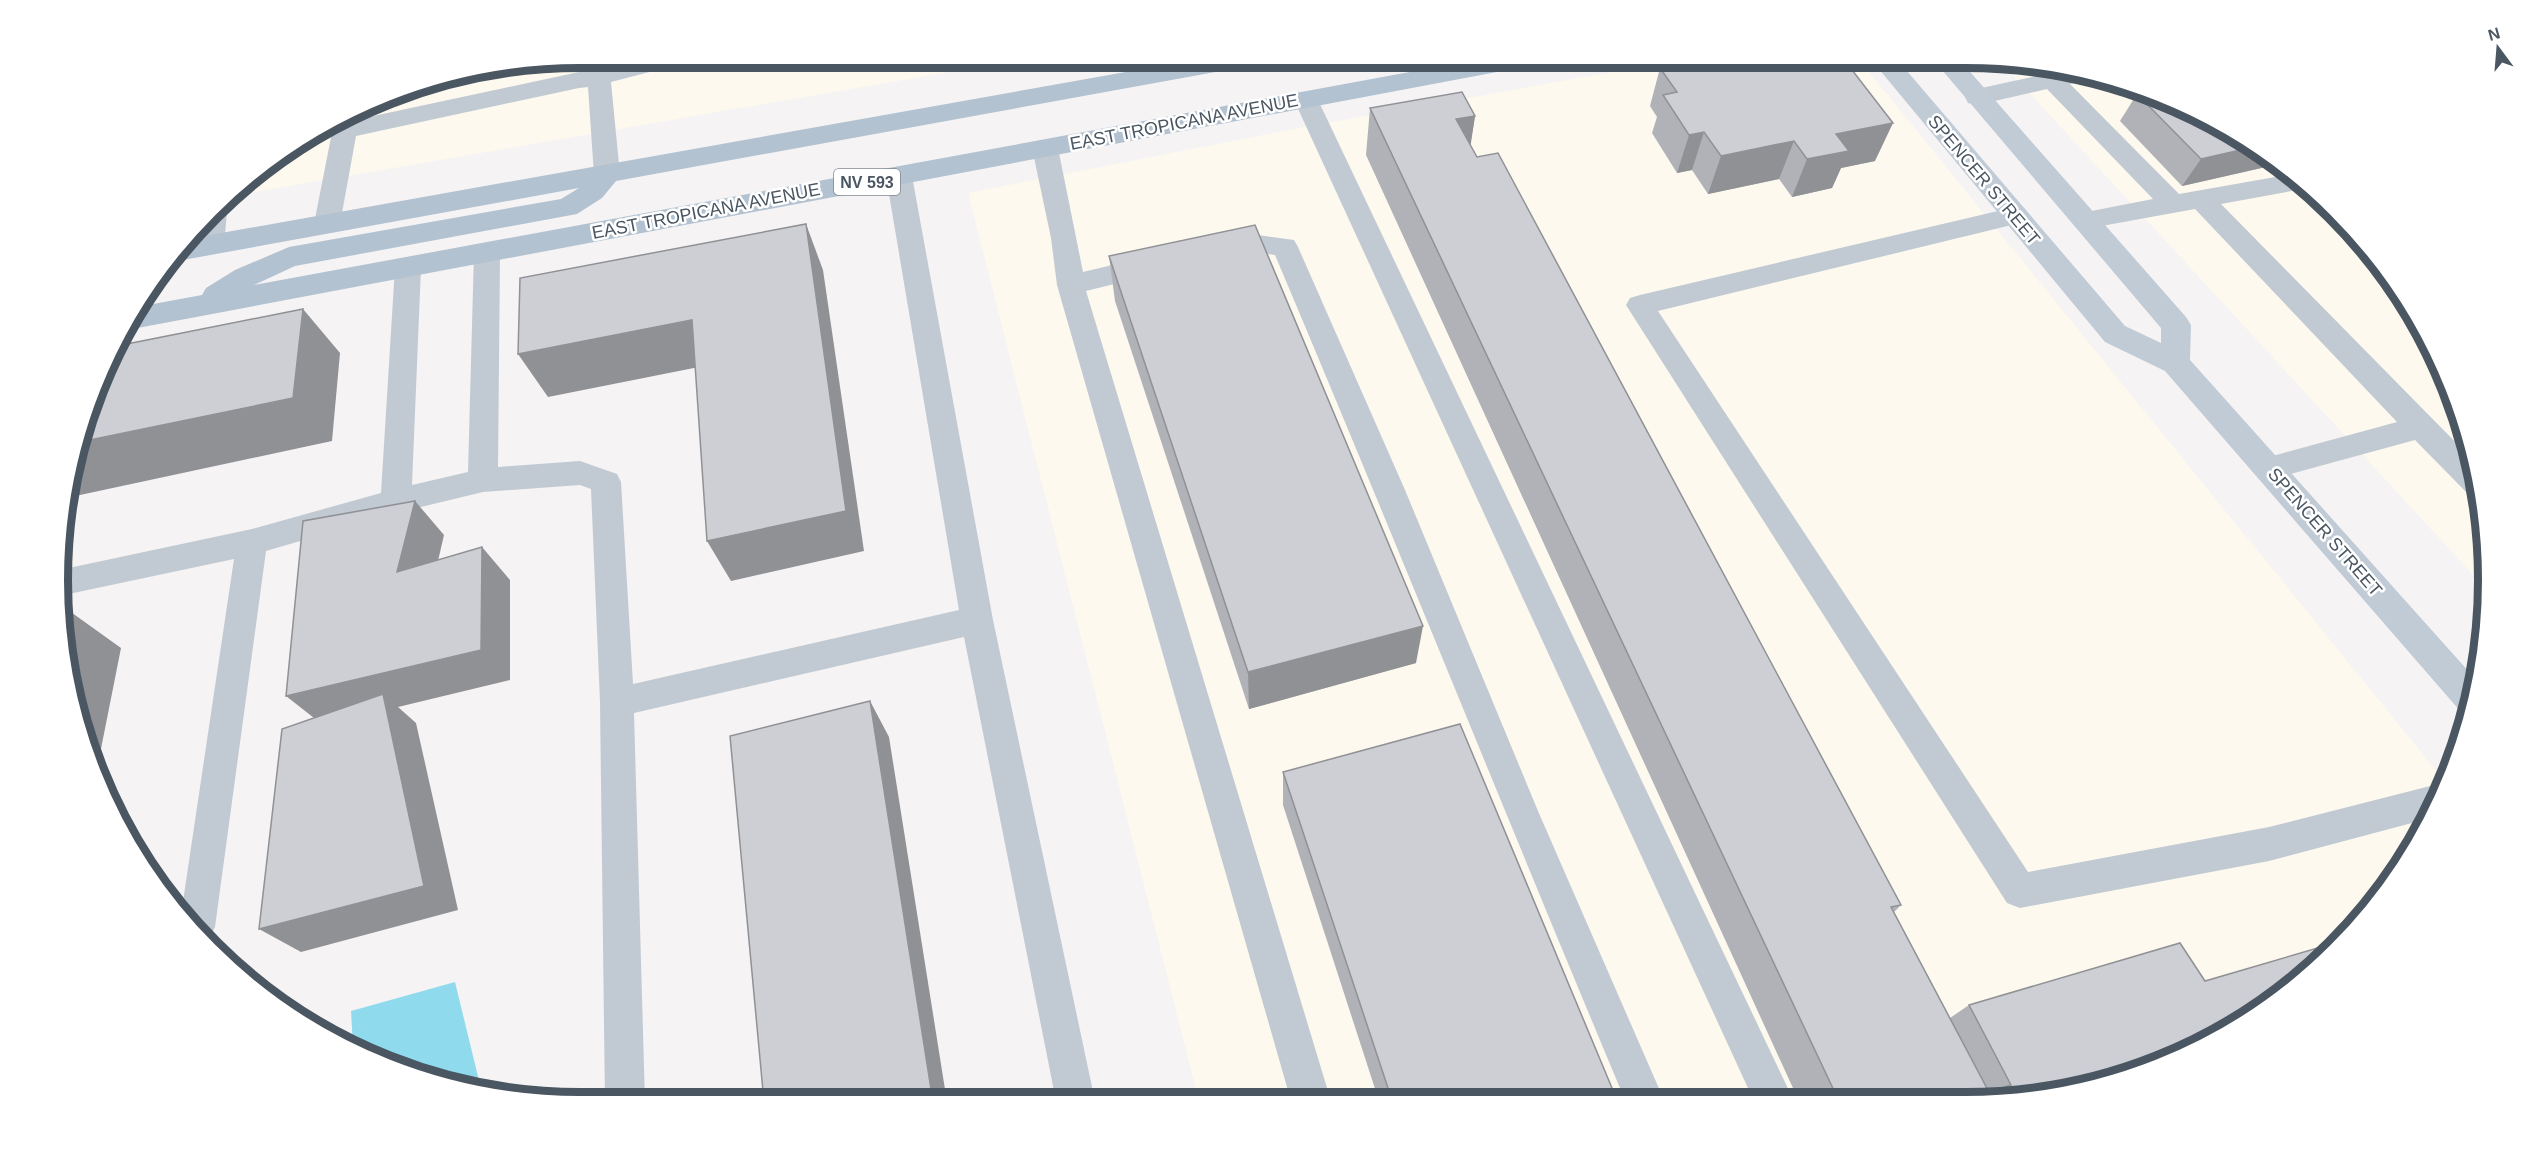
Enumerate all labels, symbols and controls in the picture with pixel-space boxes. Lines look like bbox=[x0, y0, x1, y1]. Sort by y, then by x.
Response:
north arrow bbox=[2468, 18, 2528, 78]
text: N bbox=[2486, 24, 2502, 44]
street label: EAST TROPICANA AVENUE bbox=[1068, 90, 1300, 154]
street label: SPENCER STREET bbox=[1924, 111, 2044, 249]
road number: NV 593 bbox=[834, 169, 900, 195]
street label: EAST TROPICANA AVENUE bbox=[590, 179, 822, 243]
street label: SPENCER STREET bbox=[2264, 464, 2386, 600]

